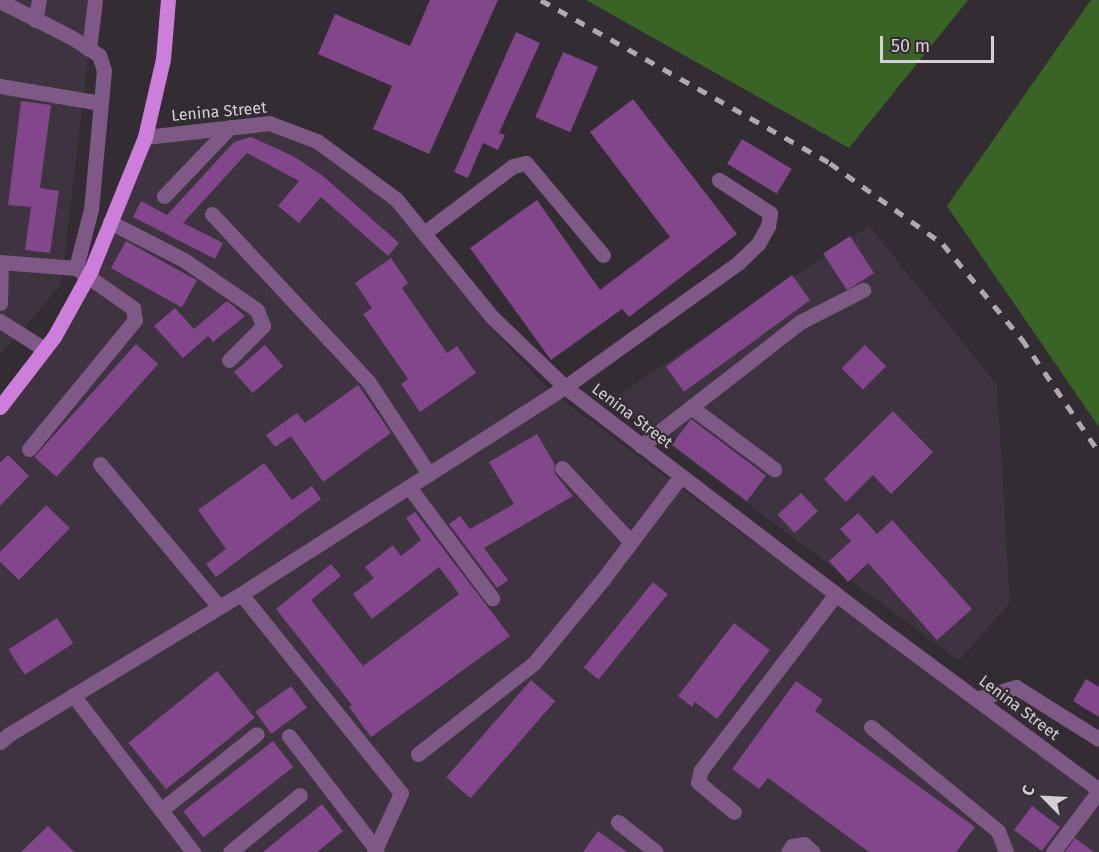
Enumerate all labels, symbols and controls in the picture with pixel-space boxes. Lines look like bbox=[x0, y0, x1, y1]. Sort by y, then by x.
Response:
scale bar bbox=[883, 24, 997, 62]
text: 50 m bbox=[891, 35, 930, 57]
street label: Lenina Street bbox=[170, 98, 268, 126]
street label: Lenina Street bbox=[588, 379, 676, 453]
street label: Lenina Street bbox=[975, 671, 1063, 745]
north arrow bbox=[1015, 768, 1075, 828]
text: С bbox=[1018, 782, 1039, 799]

